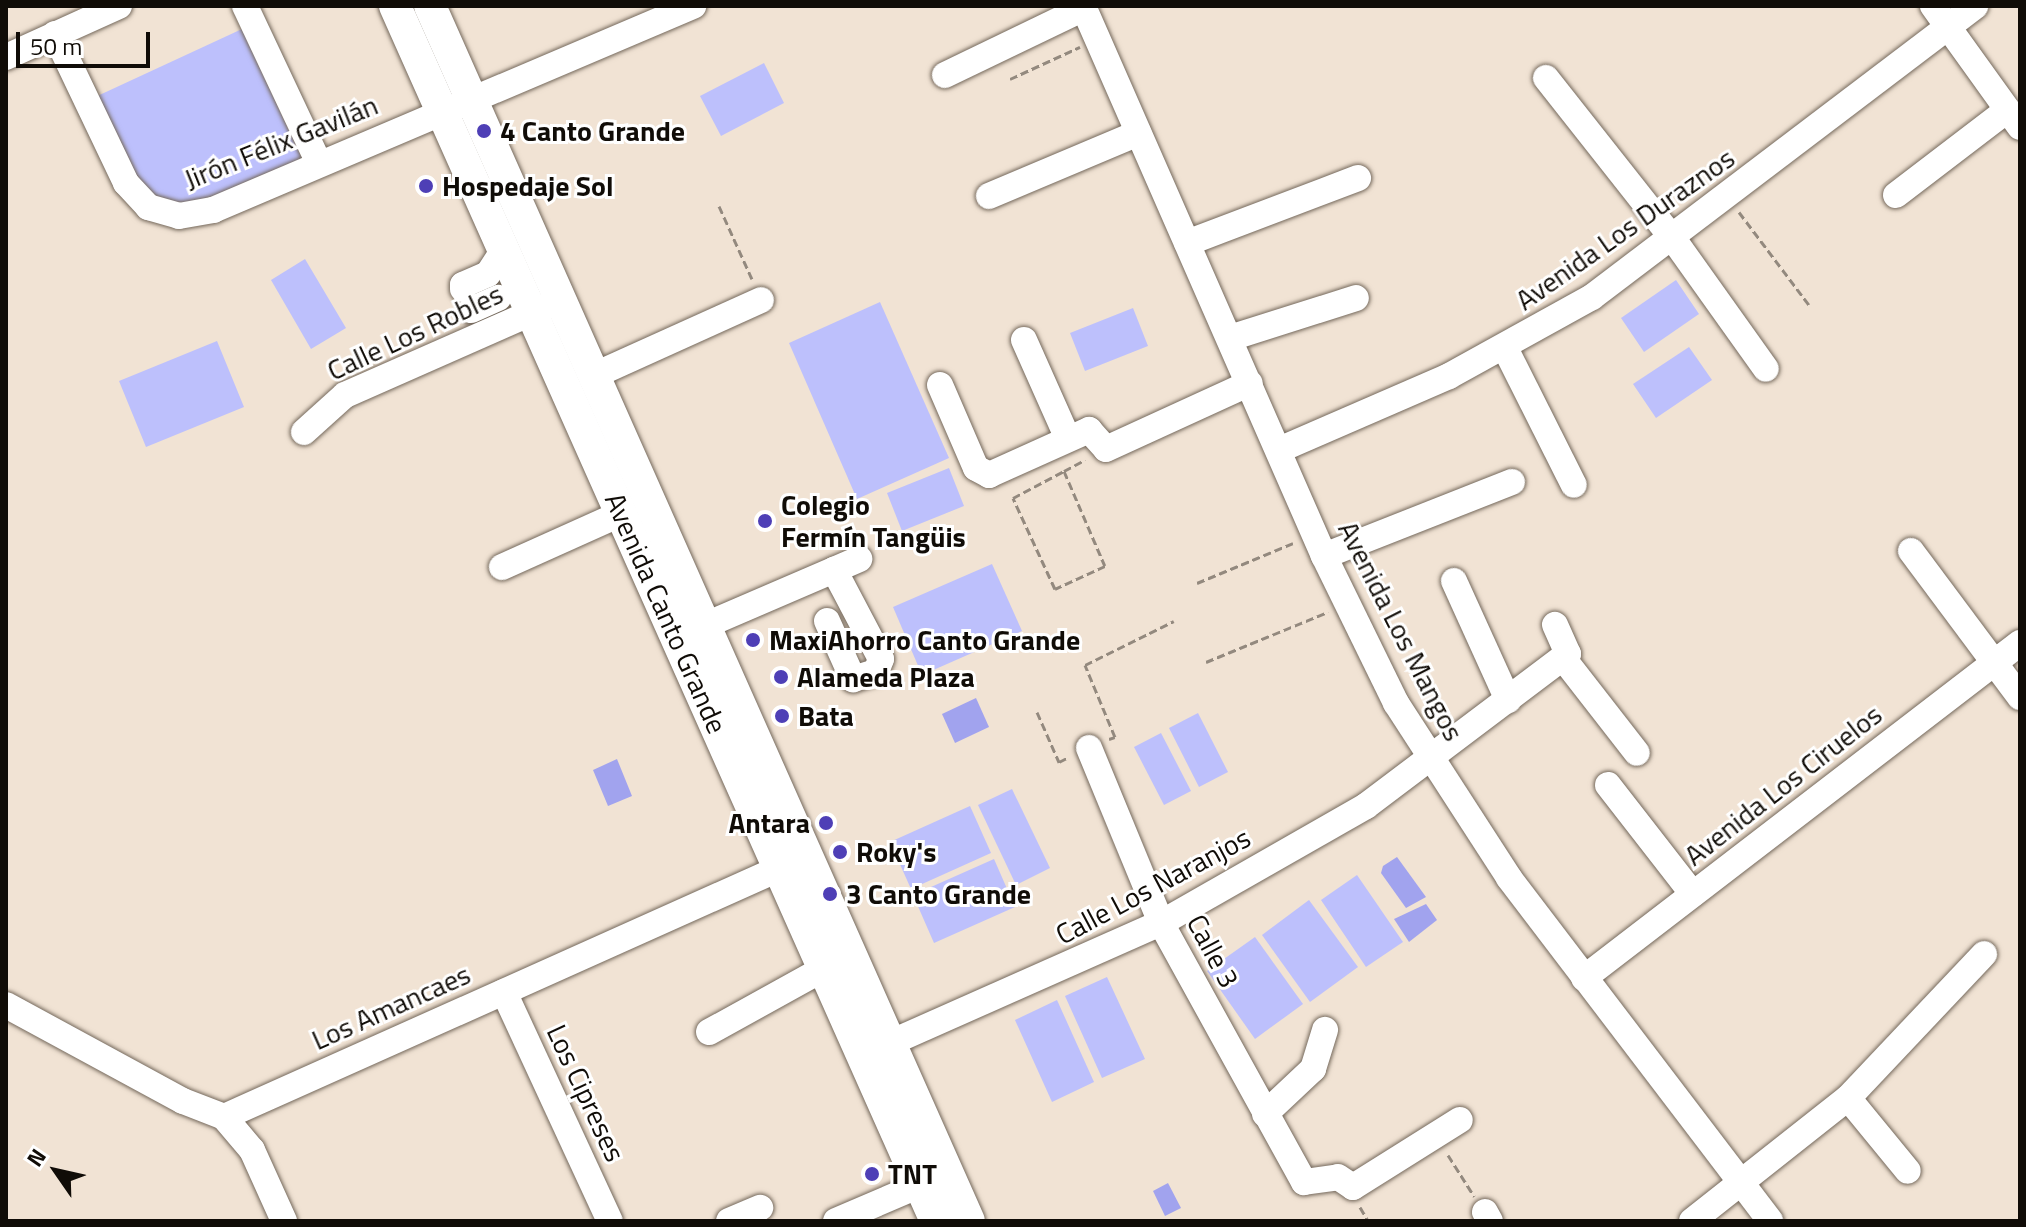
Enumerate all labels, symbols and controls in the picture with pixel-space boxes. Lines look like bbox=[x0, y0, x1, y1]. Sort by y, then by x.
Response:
scale bar bbox=[20, 16, 154, 66]
text: 50 m bbox=[30, 28, 82, 64]
street label: Jirón Félix Gavilán bbox=[179, 88, 383, 196]
place label: 4 Canto Grande bbox=[500, 114, 685, 148]
marker: 4 Canto Grande bbox=[475, 122, 493, 140]
street label: Avenida Los Duraznos bbox=[1509, 141, 1741, 317]
place label: Hospedaje Sol bbox=[442, 169, 613, 203]
marker: Hospedaje Sol bbox=[417, 177, 435, 195]
street label: Calle Los Robles bbox=[322, 277, 508, 387]
street label: Avenida Canto Grande bbox=[598, 488, 734, 738]
place label: Colegio Fermín Tangüis bbox=[781, 488, 966, 554]
marker: Colegio Fermín Tangüis bbox=[756, 512, 774, 530]
street label: Avenida Los Mangos bbox=[1331, 516, 1471, 746]
place label: MaxiAhorro Canto Grande bbox=[769, 623, 1080, 657]
marker: MaxiAhorro Canto Grande bbox=[744, 631, 762, 649]
place label: Alameda Plaza bbox=[797, 660, 975, 694]
marker: Alameda Plaza bbox=[772, 668, 790, 686]
street label: Avenida Los Ciruelos bbox=[1678, 697, 1888, 873]
place label: Bata bbox=[798, 699, 854, 733]
marker: Bata bbox=[773, 707, 791, 725]
place label: Antara bbox=[728, 806, 810, 840]
marker: Antara bbox=[817, 814, 835, 832]
street label: Calle Los Naranjos bbox=[1050, 821, 1256, 951]
place label: Roky's bbox=[856, 835, 936, 869]
marker: Roky's bbox=[831, 843, 849, 861]
place label: 3 Canto Grande bbox=[846, 877, 1031, 911]
marker: 3 Canto Grande bbox=[821, 885, 839, 903]
street label: Calle 3 bbox=[1180, 909, 1246, 993]
street label: Los Amancaes bbox=[307, 957, 475, 1057]
street label: Los Cipreses bbox=[540, 1019, 632, 1167]
north arrow bbox=[16, 1131, 96, 1211]
text: N bbox=[18, 1142, 54, 1173]
place label: TNT bbox=[888, 1157, 937, 1191]
marker: TNT bbox=[863, 1165, 881, 1183]

